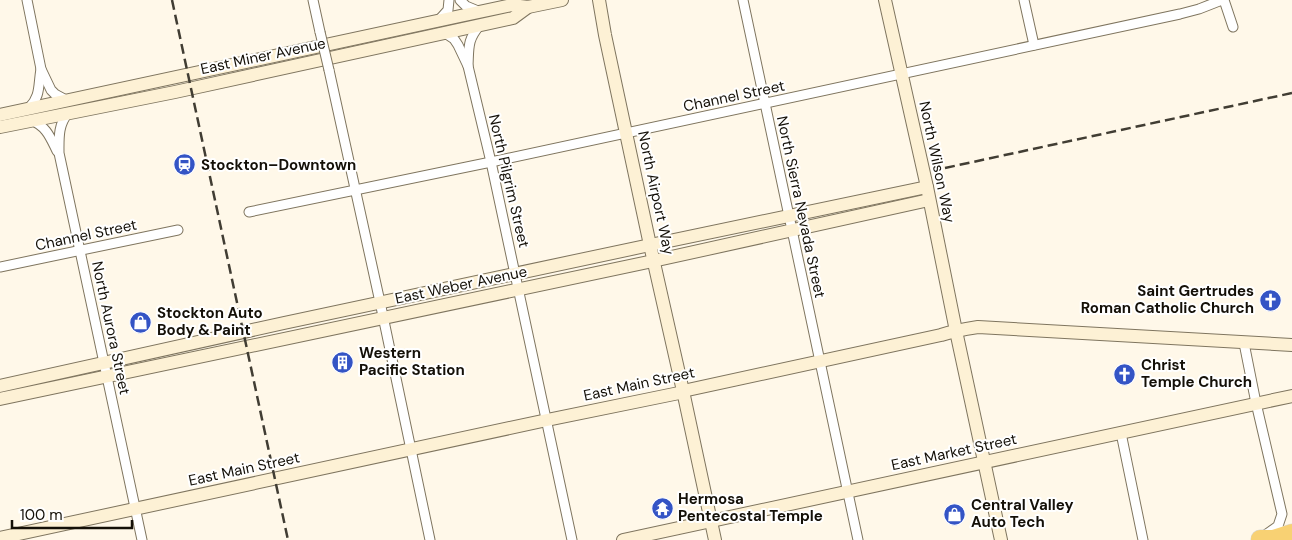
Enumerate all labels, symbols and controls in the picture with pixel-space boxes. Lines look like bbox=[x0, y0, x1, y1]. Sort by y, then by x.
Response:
street label: East Miner Avenue bbox=[199, 33, 327, 79]
street label: Channel Street bbox=[681, 75, 787, 117]
street label: North Wilson Way bbox=[914, 99, 960, 225]
street label: North Pilgrim Street bbox=[484, 112, 534, 250]
street label: North Sierra Nevada Street bbox=[772, 114, 830, 300]
street label: North Airport Way bbox=[633, 129, 679, 257]
station icon: Stockton–Downtown bbox=[173, 153, 197, 177]
place label: Stockton–Downtown bbox=[201, 155, 356, 175]
street label: Channel Street bbox=[33, 214, 139, 256]
street label: North Aurora Street bbox=[87, 259, 135, 397]
street label: East Weber Avenue bbox=[393, 261, 529, 309]
place label: Saint Gertrudes Roman Catholic Church bbox=[1081, 281, 1254, 318]
church icon: Saint Gertrudes Roman Catholic Church bbox=[1258, 288, 1282, 312]
place label: Stockton Auto Body & Paint bbox=[157, 303, 263, 340]
shop icon: Stockton Auto Body & Paint bbox=[129, 310, 153, 334]
place label: Western Pacific Station bbox=[359, 343, 465, 380]
building icon: Western Pacific Station bbox=[331, 350, 355, 374]
place label: Christ Temple Church bbox=[1141, 355, 1252, 392]
street label: East Main Street bbox=[582, 362, 697, 406]
church icon: Christ Temple Church bbox=[1113, 362, 1137, 386]
street label: East Market Street bbox=[889, 429, 1019, 475]
street label: East Main Street bbox=[187, 447, 302, 491]
place label: Hermosa Pentecostal Temple bbox=[678, 489, 823, 526]
place label: Central Valley Auto Tech bbox=[971, 495, 1073, 532]
temple icon: Hermosa Pentecostal Temple bbox=[650, 496, 674, 520]
scale bar bbox=[12, 498, 132, 530]
shop icon: Central Valley Auto Tech bbox=[943, 502, 967, 526]
text: 100 m bbox=[20, 505, 63, 525]

